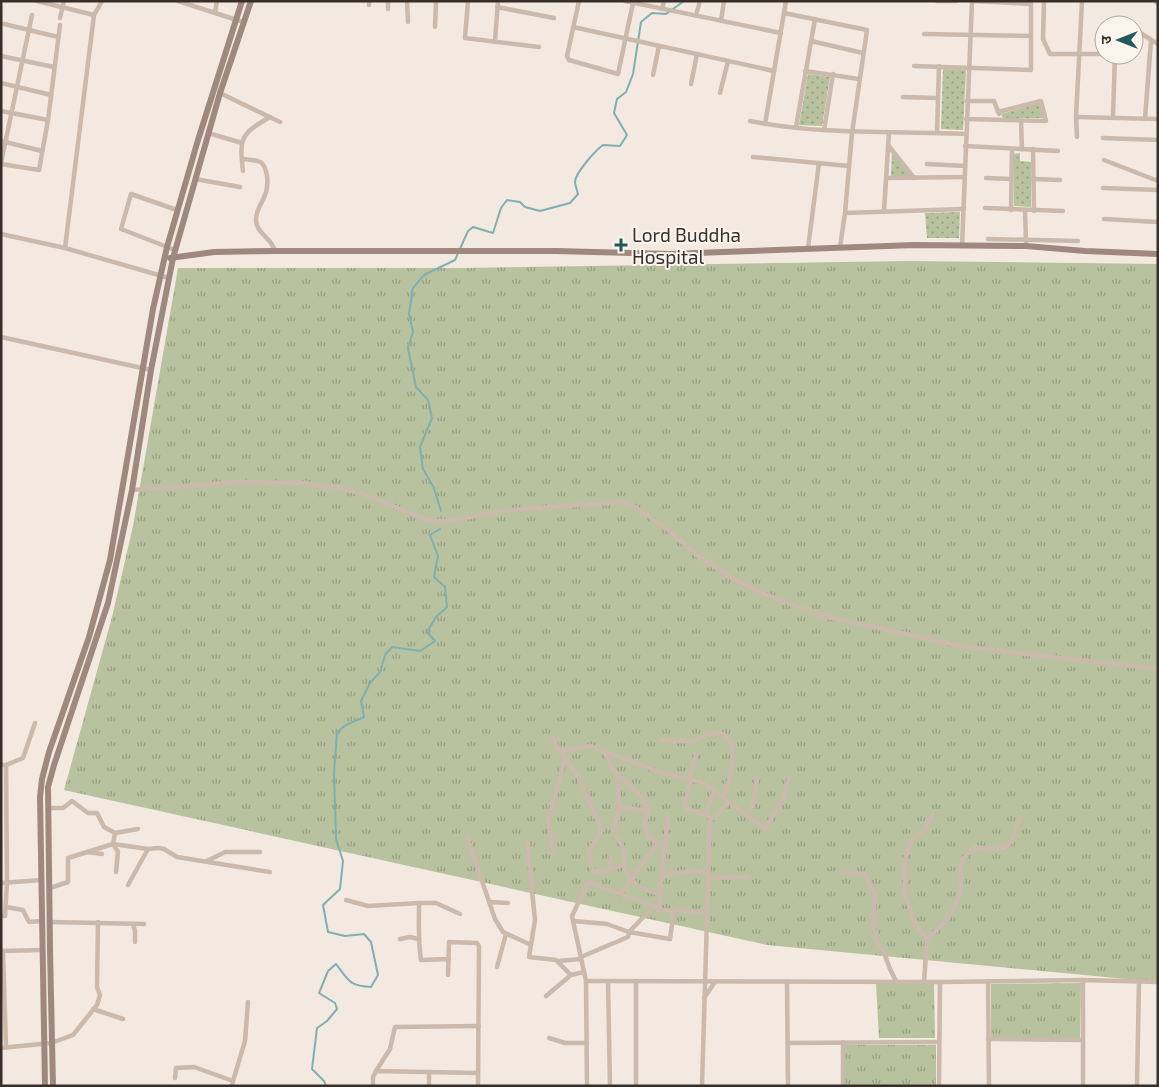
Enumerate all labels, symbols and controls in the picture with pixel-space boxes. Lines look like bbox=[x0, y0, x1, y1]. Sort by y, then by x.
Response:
north arrow bbox=[1094, 15, 1144, 65]
text: उ bbox=[1097, 35, 1114, 44]
place label: Lord Buddha Hospital bbox=[632, 223, 741, 268]
marker: Lord Buddha Hospital bbox=[614, 238, 628, 252]

